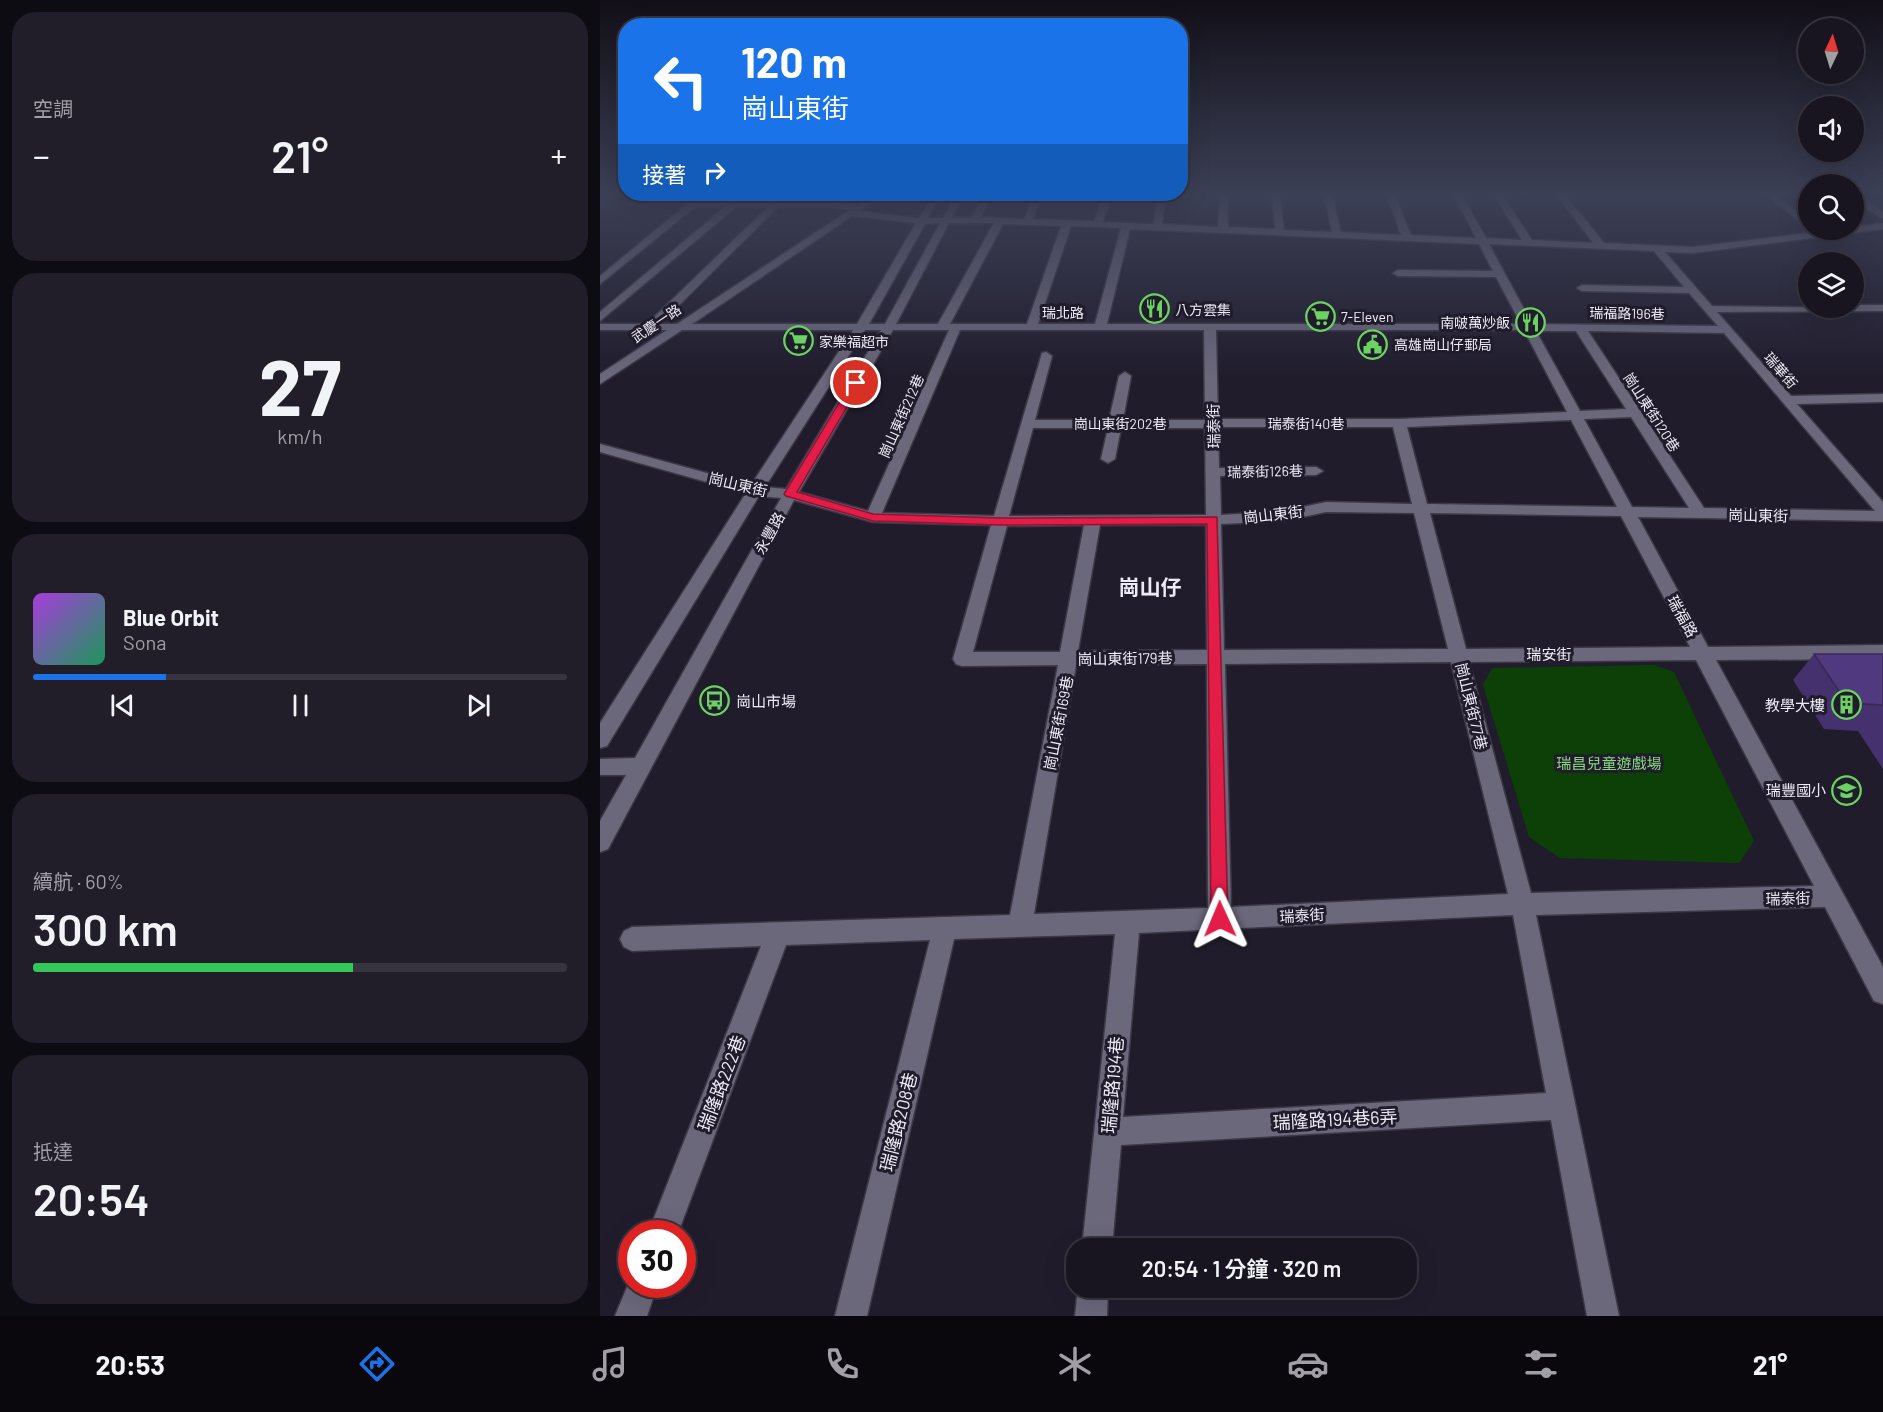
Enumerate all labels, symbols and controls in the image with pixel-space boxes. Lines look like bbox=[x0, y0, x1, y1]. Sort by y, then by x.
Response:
north arrow bbox=[1798, 18, 1864, 84]
map controls bbox=[1798, 18, 1864, 318]
text: 120 m bbox=[741, 36, 847, 86]
icon: left bbox=[642, 42, 720, 120]
text: 崗山東街 bbox=[741, 91, 849, 123]
text: 空調 bbox=[33, 96, 73, 120]
button: sound bbox=[1798, 96, 1864, 162]
text: 21° bbox=[271, 128, 329, 182]
text: − bbox=[33, 135, 50, 175]
text: + bbox=[550, 135, 567, 175]
icon: right bbox=[698, 156, 731, 189]
text: 接著 bbox=[642, 161, 686, 187]
button: search bbox=[1798, 174, 1864, 240]
button: layers bbox=[1798, 252, 1864, 318]
restaurant icon: 八方雲集 bbox=[1138, 293, 1170, 325]
street label: 武慶一路 bbox=[628, 300, 684, 346]
supermarket icon: 7-Eleven bbox=[1304, 300, 1336, 332]
place label: 八方雲集 bbox=[1175, 301, 1231, 318]
street label: 瑞北路 bbox=[1042, 304, 1084, 321]
street label: 瑞福路196巷 bbox=[1589, 304, 1665, 322]
restaurant icon: 南啵萬炒飯 bbox=[1515, 306, 1547, 338]
place label: 7-Eleven bbox=[1341, 308, 1394, 325]
place label: 南啵萬炒飯 bbox=[1440, 314, 1510, 331]
supermarket icon: 家樂福超市 bbox=[782, 325, 814, 357]
public building icon: 高雄崗山仔郵局 bbox=[1357, 328, 1389, 360]
place label: 家樂福超市 bbox=[819, 333, 889, 350]
place label: 高雄崗山仔郵局 bbox=[1394, 336, 1492, 353]
text: 27 bbox=[259, 338, 341, 432]
street label: 瑞華街 bbox=[1761, 349, 1801, 391]
pin bbox=[830, 357, 881, 408]
icon: arrive bbox=[839, 366, 872, 399]
street label: 崗山東街120巷 bbox=[1620, 369, 1684, 455]
street label: 崗山東街212巷 bbox=[875, 372, 927, 460]
street label: 瑞泰街 bbox=[1204, 403, 1222, 449]
street label: 崗山東街202巷 bbox=[1074, 415, 1166, 432]
street label: 瑞泰街140巷 bbox=[1268, 415, 1344, 432]
text: km/h bbox=[277, 424, 323, 448]
street label: 瑞泰街126巷 bbox=[1227, 462, 1303, 480]
street label: 崗山東街 bbox=[707, 468, 769, 500]
street label: 崗山東街 bbox=[1242, 501, 1304, 527]
street label: 崗山東街 bbox=[1728, 505, 1788, 525]
street label: 永豐路 bbox=[750, 509, 788, 557]
district label: 崗山仔 bbox=[1119, 574, 1182, 599]
street label: 瑞福路 bbox=[1664, 592, 1702, 640]
text: Blue Orbit bbox=[123, 604, 219, 630]
text: Sona bbox=[123, 630, 167, 654]
street label: 瑞安街 bbox=[1526, 645, 1572, 663]
street label: 崗山東街179巷 bbox=[1077, 648, 1173, 668]
street label: 崗山東街77巷 bbox=[1452, 661, 1492, 751]
street label: 崗山東街169巷 bbox=[1040, 674, 1076, 772]
bus stop icon: 崗山市場 bbox=[699, 685, 731, 717]
icon: previous bbox=[106, 689, 139, 722]
icon: pause bbox=[284, 689, 317, 722]
icon: next bbox=[462, 689, 495, 722]
building icon: 教學大樓 bbox=[1830, 689, 1862, 721]
place label: 崗山市場 bbox=[736, 692, 796, 710]
place label: 教學大樓 bbox=[1765, 696, 1825, 714]
park label: 瑞昌兒童遊戲場 bbox=[1556, 754, 1662, 772]
school or university icon: 瑞豐國小 bbox=[1831, 774, 1863, 806]
place label: 瑞豐國小 bbox=[1766, 781, 1826, 799]
text: 續航 · 60% bbox=[33, 869, 124, 893]
position arrow bbox=[1188, 887, 1252, 951]
street label: 瑞泰街 bbox=[1765, 889, 1811, 907]
text: 300 km bbox=[33, 901, 178, 955]
street label: 瑞泰街 bbox=[1279, 905, 1325, 925]
street label: 瑞隆路222巷 bbox=[693, 1032, 749, 1134]
street label: 瑞隆路194巷 bbox=[1097, 1035, 1127, 1135]
street label: 瑞隆路208巷 bbox=[875, 1070, 921, 1174]
street label: 瑞隆路194巷6弄 bbox=[1272, 1105, 1398, 1133]
text: 抵達 bbox=[33, 1139, 73, 1163]
text: 20:54 bbox=[33, 1171, 150, 1225]
speed limit sign: 30 bbox=[618, 1220, 696, 1298]
text: 20:54 · 1 分鐘 · 320 m bbox=[1142, 1255, 1341, 1281]
icon: directions bbox=[356, 1343, 398, 1385]
icon: music bbox=[589, 1343, 631, 1385]
icon: phone bbox=[821, 1343, 863, 1385]
icon: climate bbox=[1054, 1343, 1096, 1385]
icon: car bbox=[1287, 1343, 1329, 1385]
icon: filters bbox=[1520, 1343, 1562, 1385]
text: 20:53 bbox=[95, 1348, 165, 1380]
text: 21° bbox=[1753, 1348, 1787, 1380]

